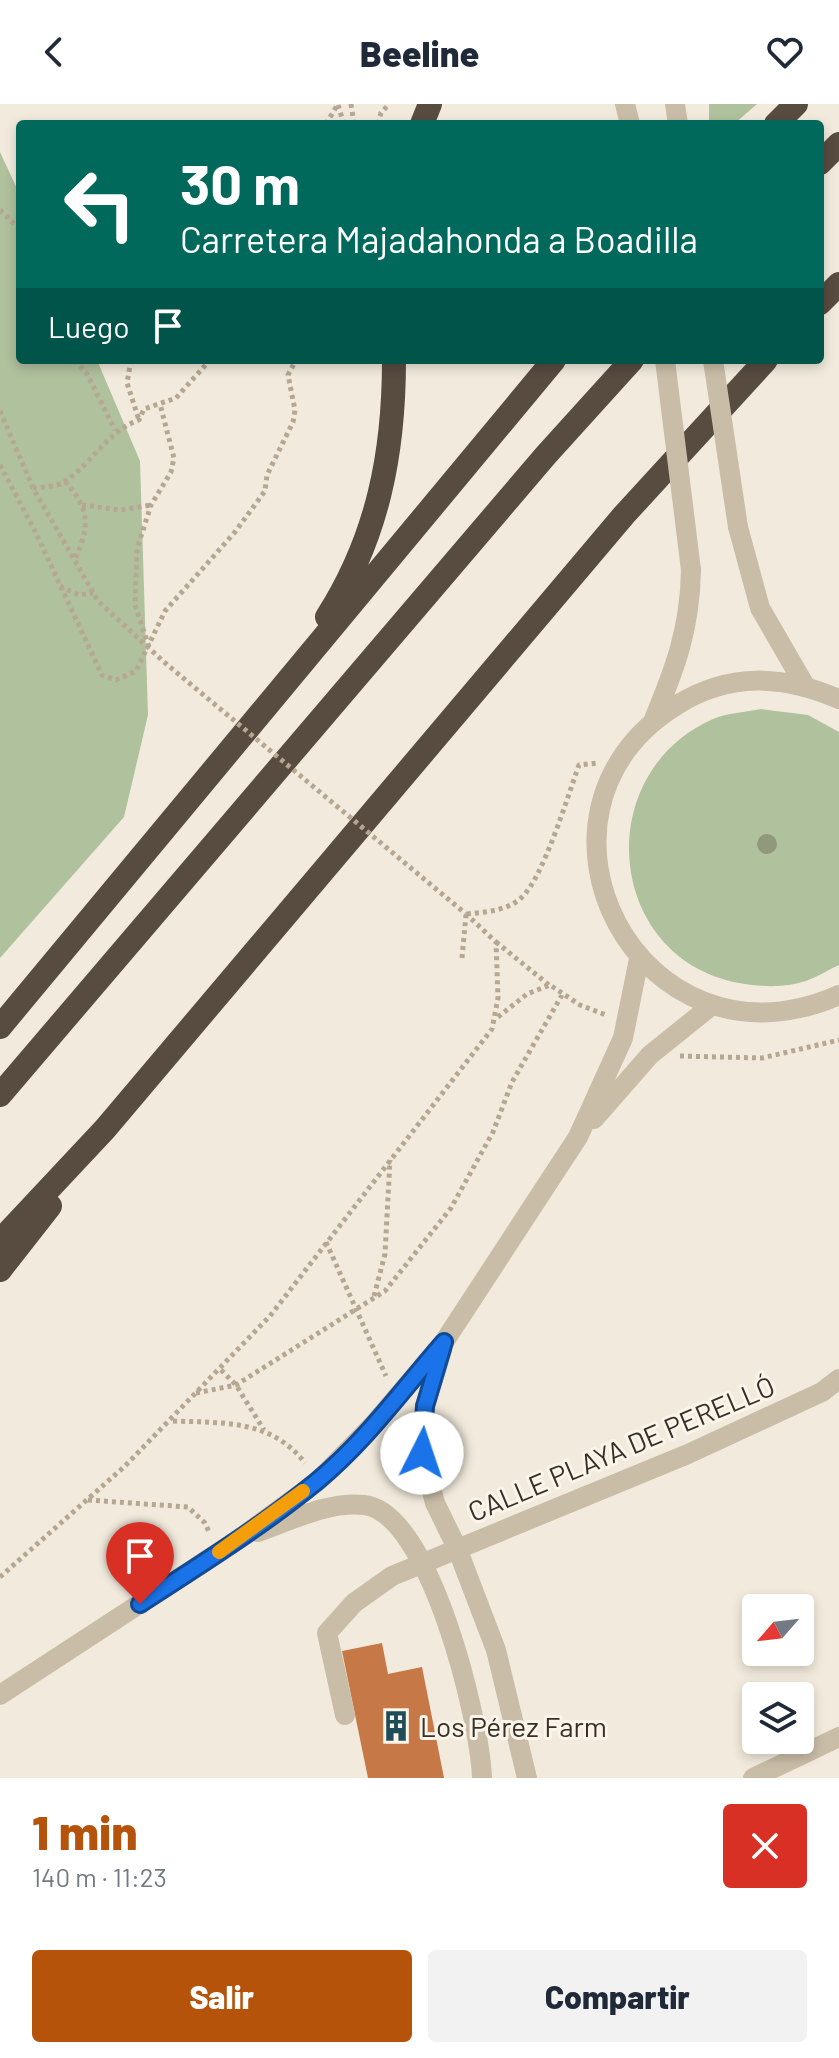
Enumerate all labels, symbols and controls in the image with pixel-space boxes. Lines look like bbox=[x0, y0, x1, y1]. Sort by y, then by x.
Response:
icon: back bbox=[32, 30, 76, 74]
icon: heart bbox=[763, 30, 807, 74]
text: Beeline bbox=[360, 31, 479, 74]
text: 30 m bbox=[180, 149, 300, 216]
icon: left bbox=[48, 152, 152, 256]
text: Carretera Majadahonda a Boadilla bbox=[180, 217, 698, 260]
icon: arrive bbox=[146, 304, 190, 348]
text: Luego bbox=[48, 308, 130, 344]
street label: CALLE PLAYA DE PERELLÓ bbox=[463, 1368, 779, 1528]
position arrow bbox=[380, 1411, 464, 1495]
pin bbox=[106, 1522, 174, 1604]
icon: arrive bbox=[118, 1534, 162, 1578]
north arrow bbox=[742, 1594, 814, 1666]
map controls bbox=[742, 1594, 814, 1754]
button: layers bbox=[742, 1682, 814, 1754]
building icon: Los Pérez Farm bbox=[379, 1709, 413, 1743]
place label: Los Pérez Farm bbox=[420, 1709, 607, 1743]
text: 1 min bbox=[32, 1802, 138, 1860]
button: close bbox=[723, 1804, 807, 1888]
text: 140 m · 11:23 bbox=[32, 1861, 167, 1892]
button: Salir bbox=[32, 1950, 412, 2042]
button: Compartir bbox=[428, 1950, 807, 2042]

